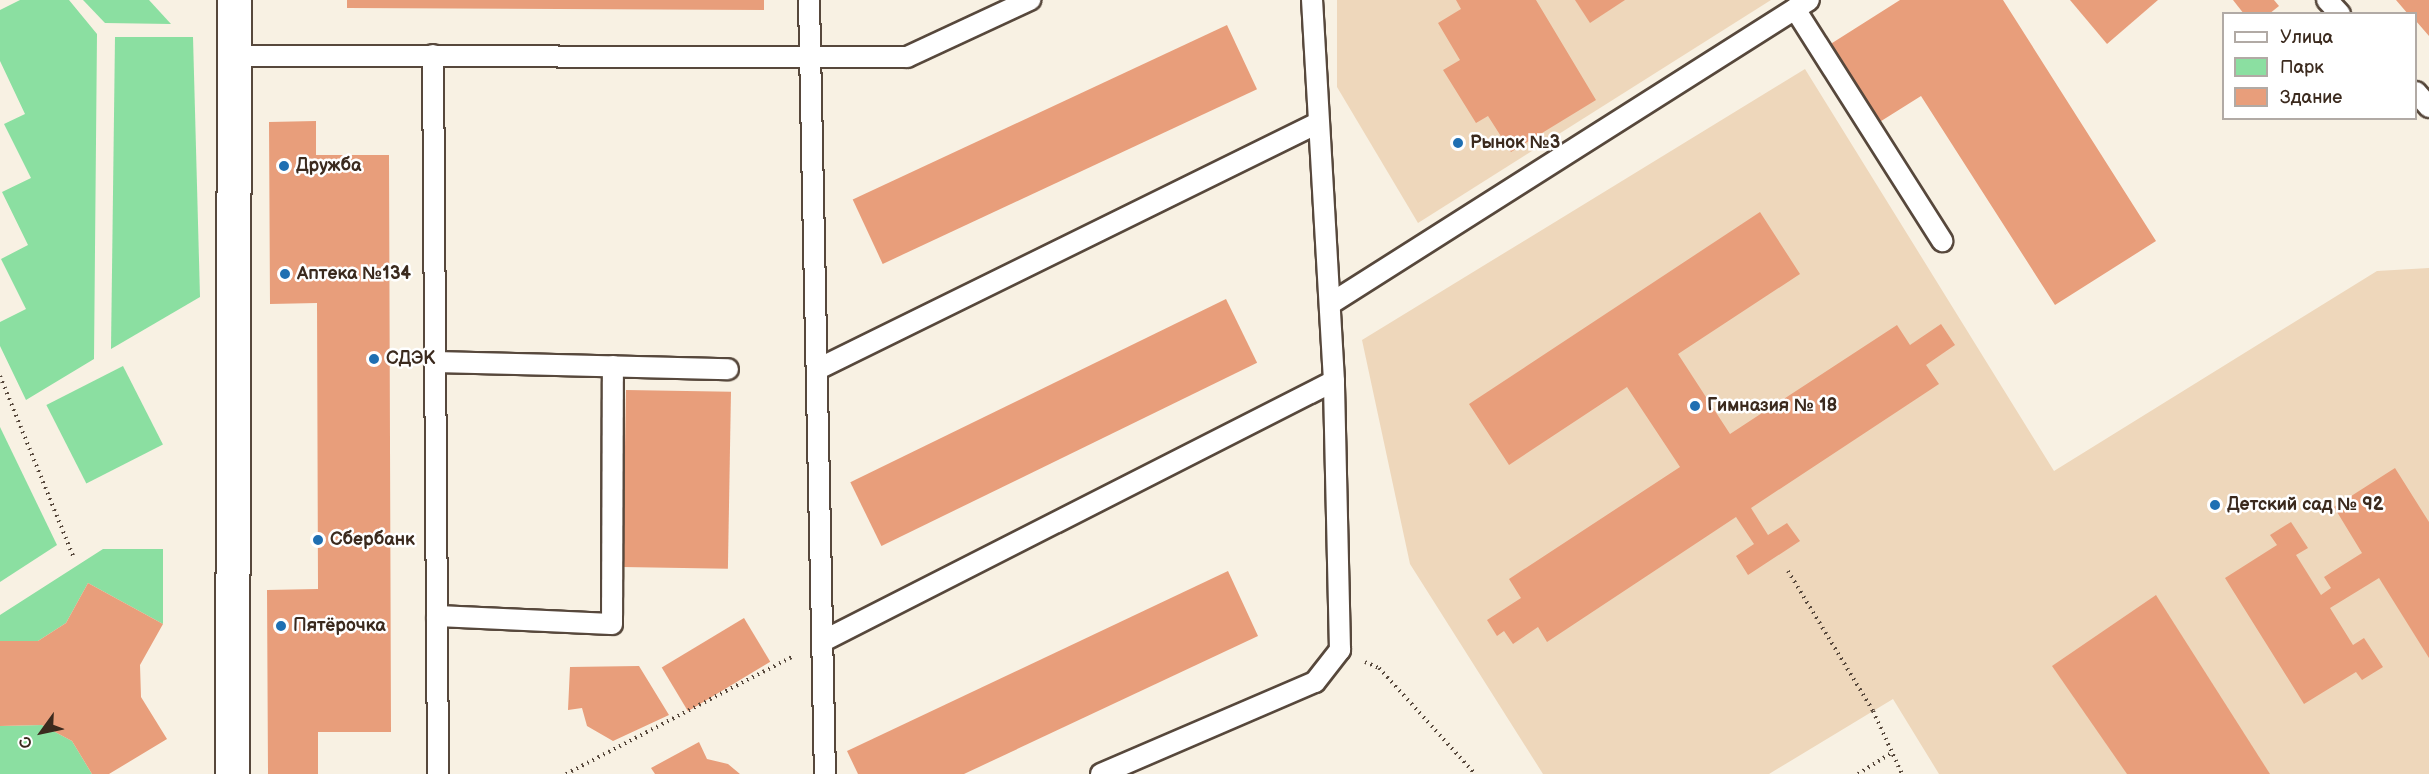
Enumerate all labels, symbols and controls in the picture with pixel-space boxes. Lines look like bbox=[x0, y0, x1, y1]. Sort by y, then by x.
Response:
legend bbox=[2222, 12, 2417, 120]
text: Улица bbox=[2280, 27, 2333, 48]
text: Парк bbox=[2280, 57, 2324, 78]
text: Здание bbox=[2280, 87, 2342, 108]
place label: Рынок №3 bbox=[1470, 132, 1560, 154]
marker: Рынок №3 bbox=[1451, 136, 1465, 150]
place label: Дружба bbox=[296, 155, 361, 177]
marker: Дружба bbox=[277, 159, 291, 173]
place label: Аптека №134 bbox=[297, 263, 411, 285]
marker: Аптека №134 bbox=[278, 267, 292, 281]
place label: СДЭК bbox=[386, 348, 435, 370]
marker: СДЭК bbox=[367, 352, 381, 366]
place label: Гимназия № 18 bbox=[1707, 395, 1837, 417]
marker: Гимназия № 18 bbox=[1688, 399, 1702, 413]
place label: Детский сад № 92 bbox=[2227, 494, 2384, 516]
marker: Детский сад № 92 bbox=[2208, 498, 2222, 512]
place label: Сбербанк bbox=[330, 529, 415, 551]
marker: Сбербанк bbox=[311, 533, 325, 547]
place label: Пятёрочка bbox=[293, 615, 386, 637]
marker: Пятёрочка bbox=[274, 619, 288, 633]
north arrow bbox=[12, 702, 72, 762]
text: С bbox=[15, 732, 37, 752]

